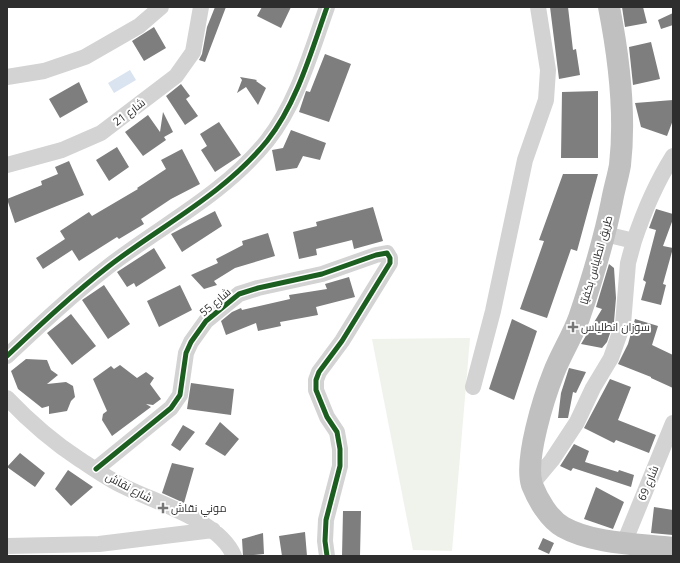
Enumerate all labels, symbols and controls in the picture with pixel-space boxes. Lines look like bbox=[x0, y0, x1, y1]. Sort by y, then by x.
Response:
street label: شارع 21 bbox=[110, 95, 148, 129]
street label: طريق انطلياس بكفيّا bbox=[576, 214, 615, 306]
street label: شارع 55 bbox=[196, 284, 234, 320]
place label: سوزان انطلياس bbox=[581, 319, 650, 334]
marker: سوزان انطلياس bbox=[568, 322, 578, 332]
street label: شارع 69 bbox=[634, 463, 662, 503]
street label: شارع نقاش bbox=[103, 468, 155, 506]
place label: موني نقاش bbox=[171, 500, 226, 517]
marker: موني نقاش bbox=[158, 503, 168, 513]

